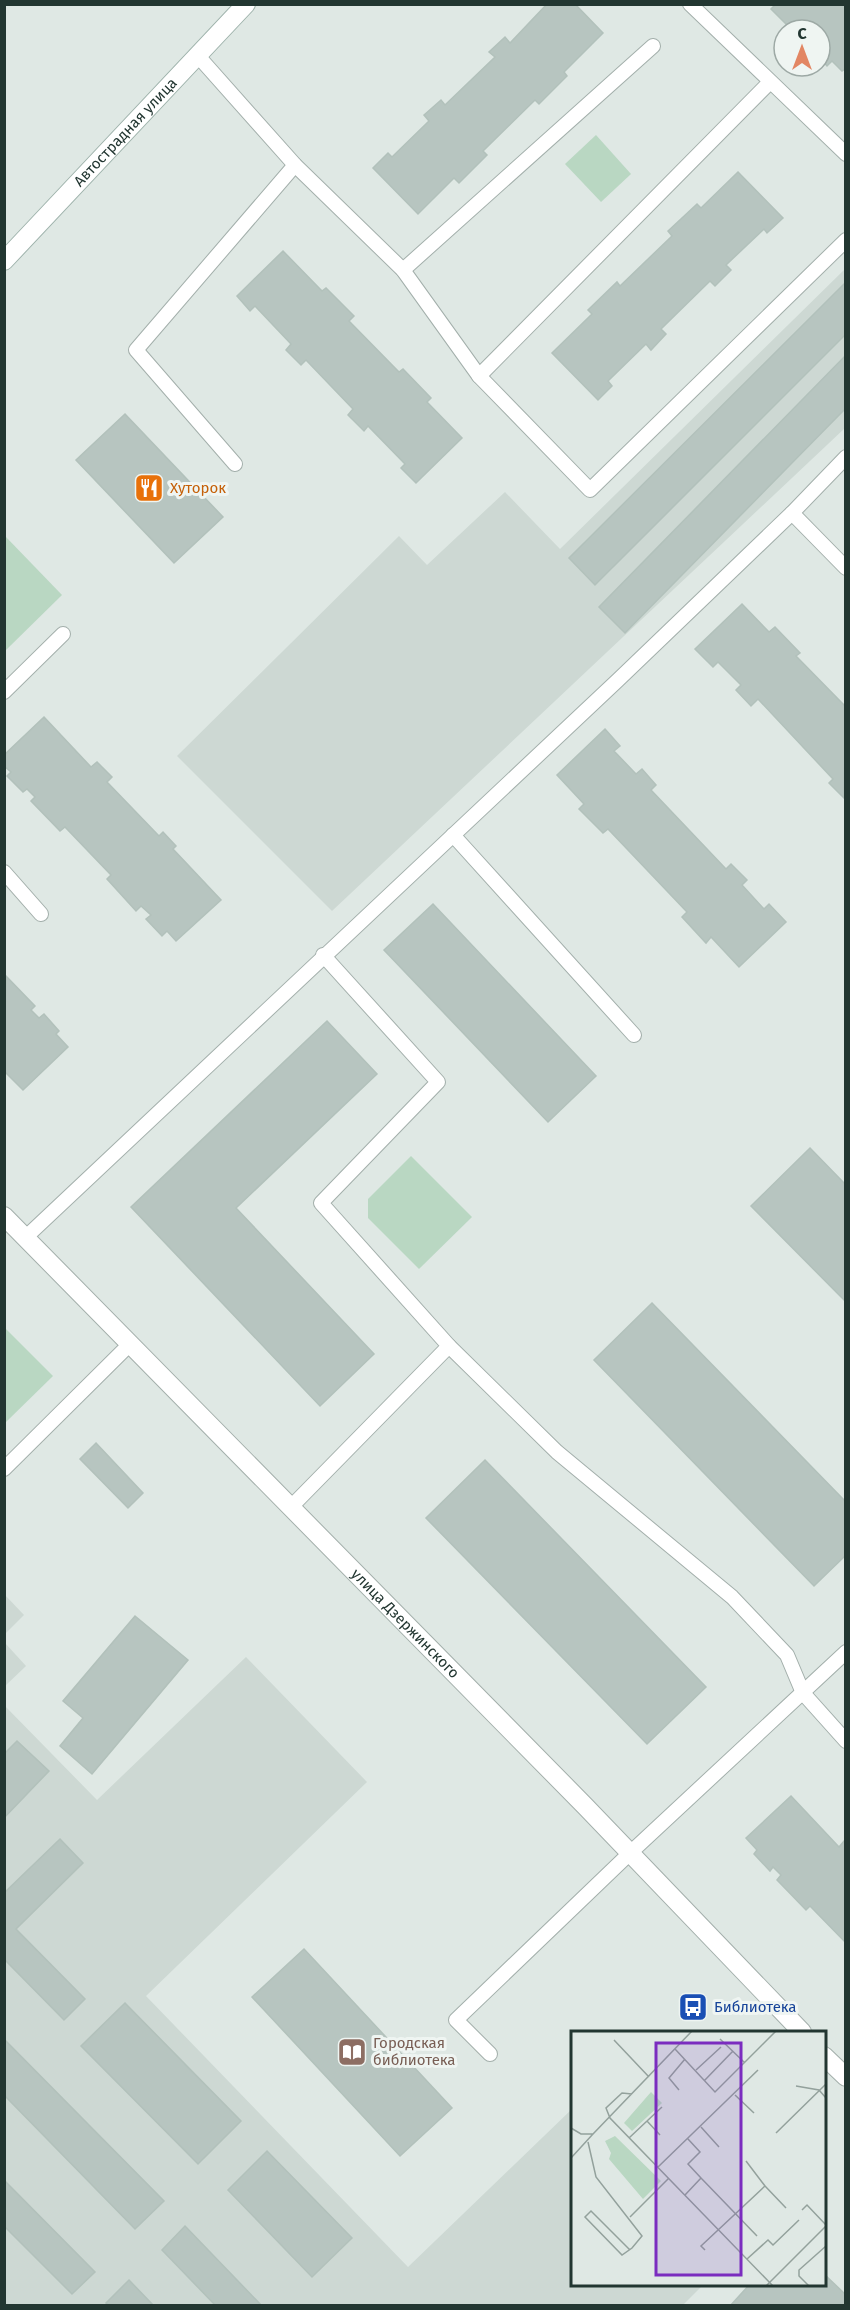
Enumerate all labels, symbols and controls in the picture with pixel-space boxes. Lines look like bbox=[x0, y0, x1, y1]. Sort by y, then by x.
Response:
north arrow bbox=[772, 18, 832, 78]
text: С bbox=[797, 24, 807, 43]
street label: Автострадная улица bbox=[70, 74, 181, 190]
restaurant icon: Хуторок bbox=[133, 472, 165, 504]
place label: Хуторок bbox=[170, 479, 226, 497]
street label: улица Дзержинского bbox=[348, 1565, 463, 1682]
bus stop icon: Библиотека bbox=[677, 1991, 709, 2023]
place label: Библиотека bbox=[714, 1998, 797, 2016]
inset map bbox=[571, 2031, 826, 2286]
place label: Городская библиотека bbox=[373, 2034, 456, 2069]
library icon: Городская библиотека bbox=[336, 2036, 368, 2068]

